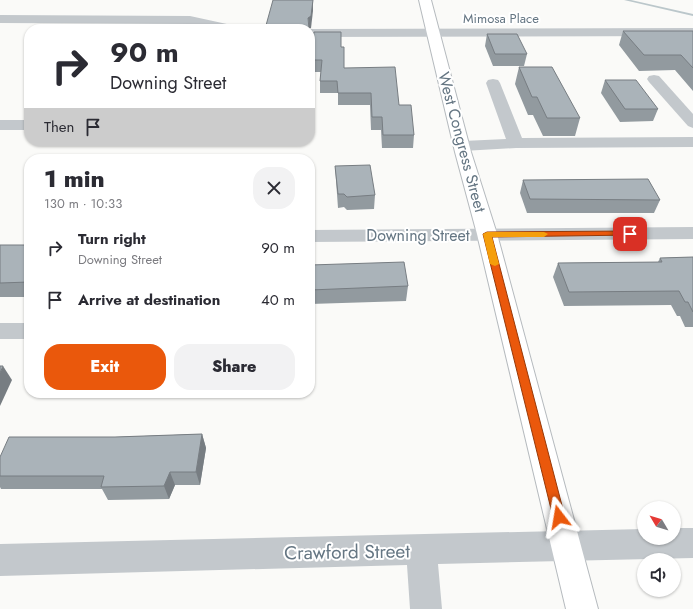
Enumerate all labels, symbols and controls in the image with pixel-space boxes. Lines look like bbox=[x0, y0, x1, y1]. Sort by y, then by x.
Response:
street label: Mimosa Place bbox=[463, 9, 539, 28]
text: 90 m bbox=[110, 32, 179, 73]
icon: right bbox=[44, 40, 96, 92]
street label: West Congress Street bbox=[432, 69, 492, 215]
text: Downing Street bbox=[110, 70, 226, 96]
text: Then bbox=[44, 116, 74, 138]
icon: arrive bbox=[82, 116, 104, 138]
text: 1 min bbox=[44, 161, 105, 196]
button: close bbox=[253, 167, 295, 209]
text: 130 m · 10:33 bbox=[44, 194, 122, 213]
pin bbox=[613, 217, 647, 251]
icon: arrive bbox=[619, 223, 641, 245]
street label: Downing Street bbox=[366, 224, 470, 247]
text: Turn right bbox=[78, 228, 146, 250]
icon: right bbox=[44, 237, 66, 259]
text: 90 m bbox=[261, 237, 295, 259]
text: Downing Street bbox=[78, 250, 162, 269]
icon: arrive bbox=[44, 289, 66, 311]
text: Arrive at destination bbox=[78, 289, 220, 311]
text: 40 m bbox=[261, 289, 295, 311]
button: Exit bbox=[44, 344, 166, 390]
button: Share bbox=[174, 344, 295, 390]
position arrow bbox=[538, 496, 580, 538]
north arrow bbox=[637, 501, 681, 545]
map controls bbox=[637, 501, 681, 597]
street label: Crawford Street bbox=[284, 537, 411, 567]
button: sound bbox=[637, 553, 681, 597]

